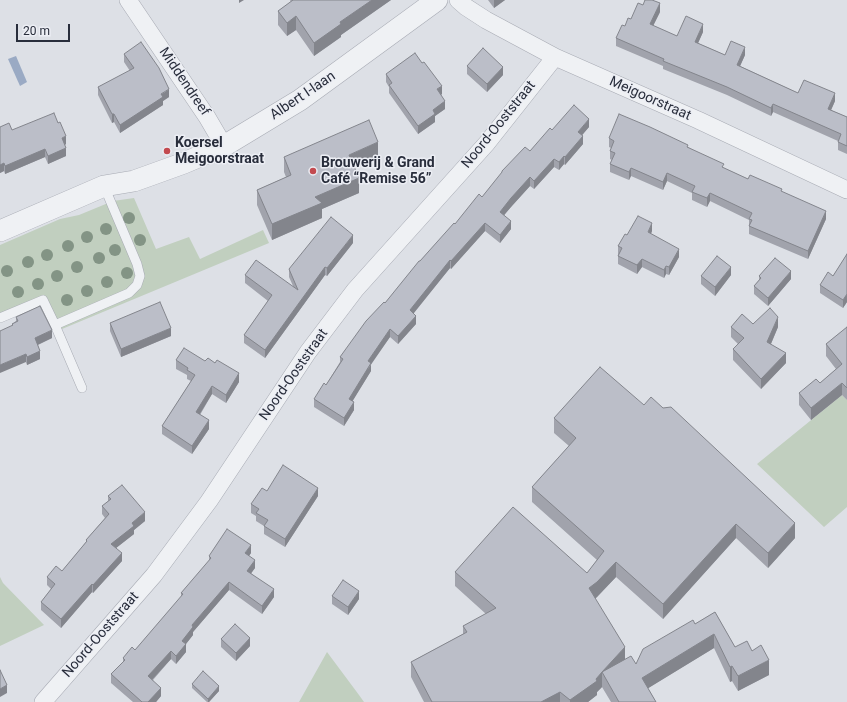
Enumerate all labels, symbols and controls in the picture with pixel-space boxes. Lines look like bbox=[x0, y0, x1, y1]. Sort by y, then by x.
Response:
scale bar bbox=[18, 16, 72, 42]
text: 20 m bbox=[23, 24, 50, 38]
street label: Middendreef bbox=[155, 45, 213, 119]
street label: Albert I-laan bbox=[267, 68, 339, 124]
street label: Meigoorstraat bbox=[607, 73, 693, 125]
street label: Noord-Ooststraat bbox=[459, 78, 539, 172]
place label: Koersel Meigoorstraat bbox=[175, 135, 264, 168]
marker: Koersel Meigoorstraat bbox=[162, 146, 172, 156]
place label: Brouwerij & Grand Café “Remise 56” bbox=[321, 155, 435, 188]
marker: Brouwerij & Grand Café “Remise 56” bbox=[308, 166, 318, 176]
street label: Noord-Ooststraat bbox=[256, 326, 332, 424]
street label: Noord-Ooststraat bbox=[59, 589, 143, 681]

